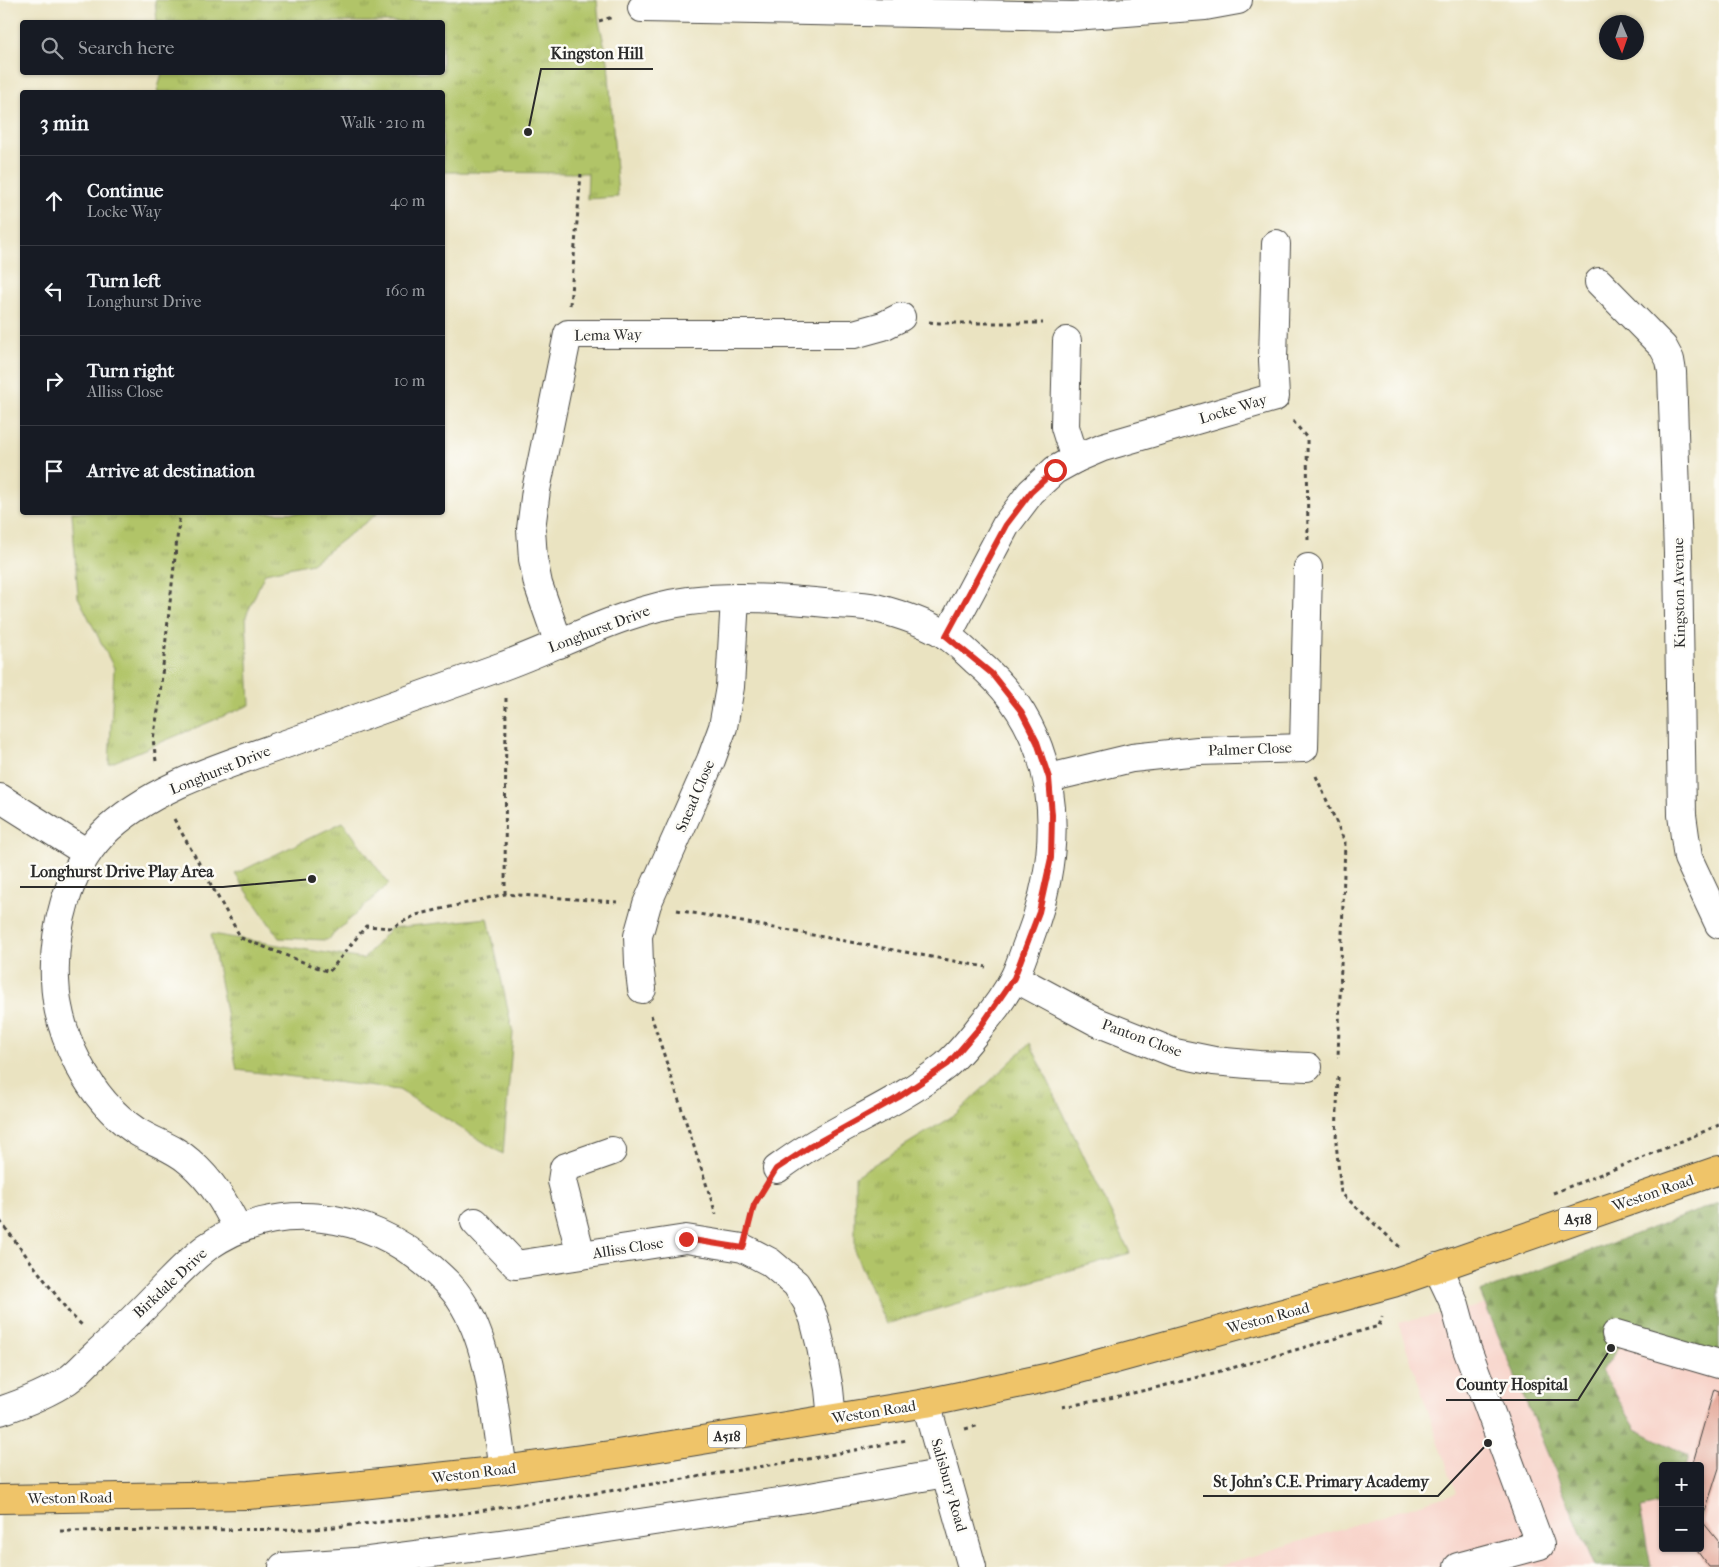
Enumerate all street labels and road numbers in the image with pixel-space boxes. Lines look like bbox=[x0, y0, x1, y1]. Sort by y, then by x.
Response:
street label: Lema Way bbox=[574, 325, 643, 345]
street label: Locke Way bbox=[1197, 390, 1270, 428]
street label: Kingston Avenue bbox=[1669, 537, 1689, 649]
street label: Longhurst Drive bbox=[546, 601, 653, 657]
street label: Palmer Close bbox=[1208, 739, 1293, 759]
street label: Longhurst Drive bbox=[167, 741, 274, 798]
street label: Snead Close bbox=[672, 757, 719, 835]
street label: Panton Close bbox=[1099, 1015, 1185, 1061]
street label: Weston Road bbox=[1609, 1170, 1697, 1216]
road number: A518 bbox=[1559, 1208, 1597, 1230]
street label: Alliss Close bbox=[590, 1233, 665, 1263]
street label: Birkdale Drive bbox=[129, 1244, 211, 1322]
street label: Weston Road bbox=[1224, 1298, 1312, 1338]
street label: Weston Road bbox=[830, 1396, 918, 1428]
road number: A518 bbox=[708, 1424, 746, 1448]
street label: Salisbury Road bbox=[927, 1436, 971, 1534]
street label: Weston Road bbox=[430, 1459, 518, 1487]
street label: Weston Road bbox=[26, 1488, 113, 1508]

